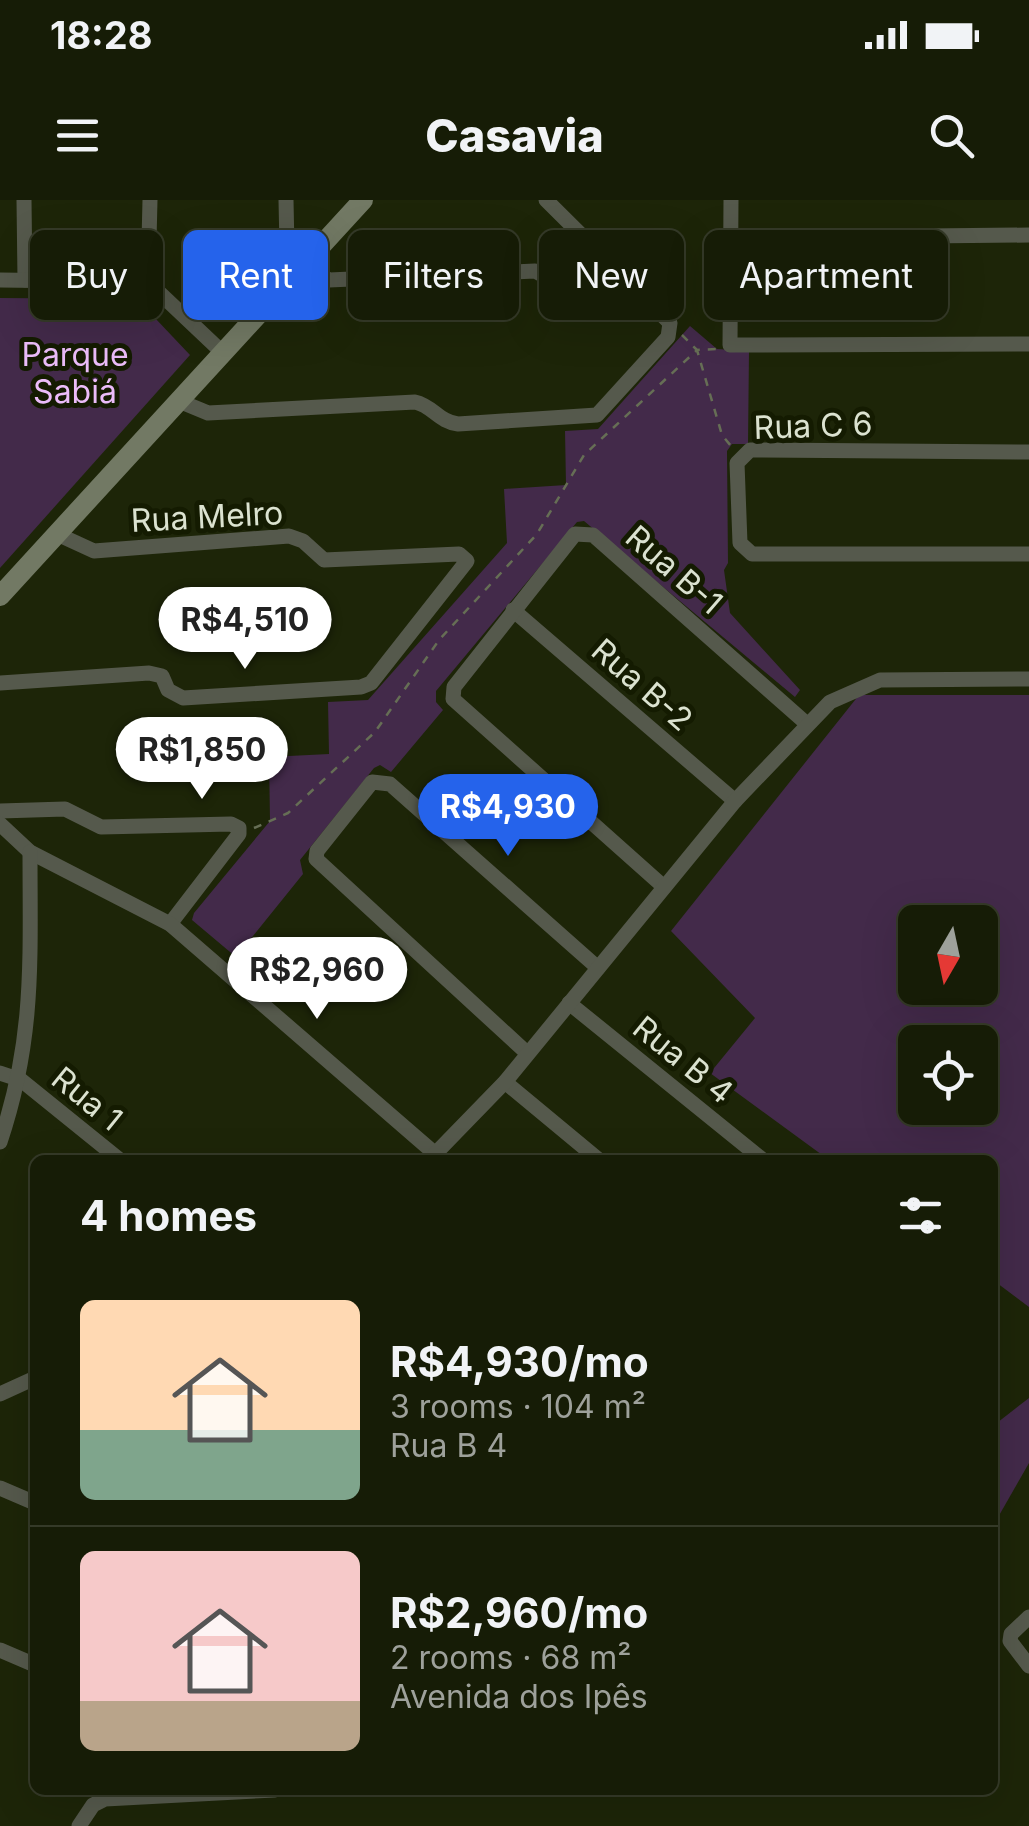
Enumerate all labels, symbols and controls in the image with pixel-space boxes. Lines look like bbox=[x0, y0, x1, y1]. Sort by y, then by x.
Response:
text: 18:28 bbox=[50, 12, 152, 58]
icon: menu bbox=[50, 108, 105, 163]
text: Casavia bbox=[425, 108, 604, 163]
icon: search bbox=[924, 108, 979, 163]
chip: Buy bbox=[30, 230, 163, 320]
chip: Rent bbox=[183, 230, 328, 320]
chip: Filters bbox=[348, 230, 519, 320]
chip: New bbox=[539, 230, 684, 320]
chip: Apartment bbox=[704, 230, 948, 320]
park label: Parque Sabiá bbox=[21, 335, 129, 411]
street label: Rua C 6 bbox=[753, 404, 873, 447]
street label: Rua Melro bbox=[130, 493, 284, 540]
street label: Rua B-1 bbox=[618, 517, 731, 622]
pin: R$4,510 bbox=[153, 587, 337, 672]
text: R$4,510 bbox=[181, 600, 309, 639]
street label: Rua B-2 bbox=[584, 630, 701, 739]
pin: R$1,850 bbox=[110, 717, 294, 802]
text: R$1,850 bbox=[138, 730, 266, 769]
pin: R$4,930 bbox=[416, 774, 600, 859]
text: R$4,930 bbox=[440, 787, 576, 826]
north arrow bbox=[898, 905, 998, 1005]
map controls bbox=[898, 905, 998, 1125]
pin: R$2,960 bbox=[225, 937, 409, 1022]
text: R$2,960 bbox=[249, 950, 385, 989]
street label: Rua B 4 bbox=[626, 1008, 741, 1112]
button: locate bbox=[898, 1025, 998, 1125]
street label: Rua 1 bbox=[44, 1058, 130, 1139]
icon: filters bbox=[893, 1188, 948, 1243]
text: 4 homes bbox=[80, 1190, 257, 1241]
text: R$4,930/mo bbox=[390, 1336, 649, 1387]
icon: home bbox=[160, 1340, 280, 1460]
text: 3 rooms · 104 m² bbox=[390, 1387, 646, 1426]
text: Rua B 4 bbox=[390, 1426, 507, 1465]
text: R$2,960/mo bbox=[390, 1587, 648, 1638]
icon: home bbox=[160, 1591, 280, 1711]
text: 2 rooms · 68 m² bbox=[390, 1638, 631, 1677]
text: Avenida dos Ipês bbox=[390, 1677, 648, 1716]

